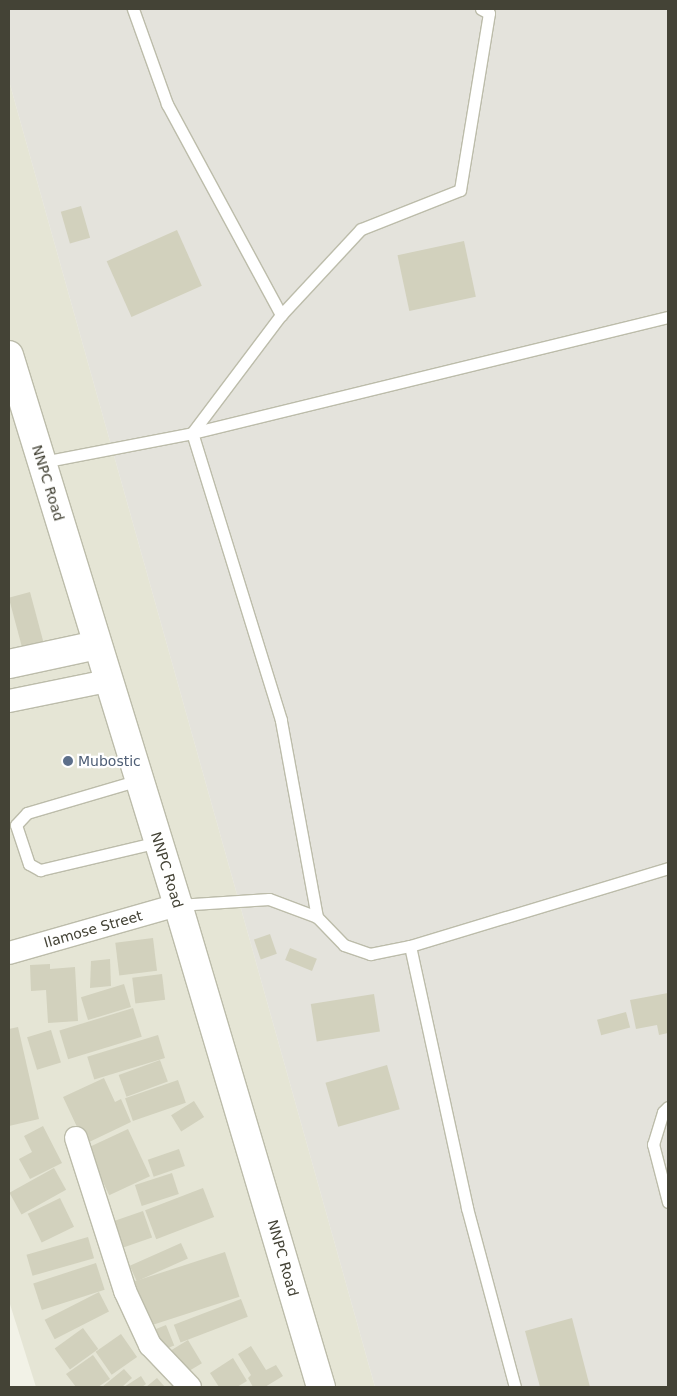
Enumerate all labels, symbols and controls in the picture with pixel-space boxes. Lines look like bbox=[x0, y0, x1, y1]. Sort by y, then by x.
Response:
street label: NNPC Road bbox=[28, 443, 68, 523]
place label: Mubostic bbox=[78, 753, 141, 769]
marker: Mubostic bbox=[62, 755, 74, 767]
street label: NNPC Road bbox=[147, 830, 187, 910]
street label: Ilamose Street bbox=[42, 907, 144, 951]
street label: NNPC Road bbox=[264, 1218, 302, 1298]

